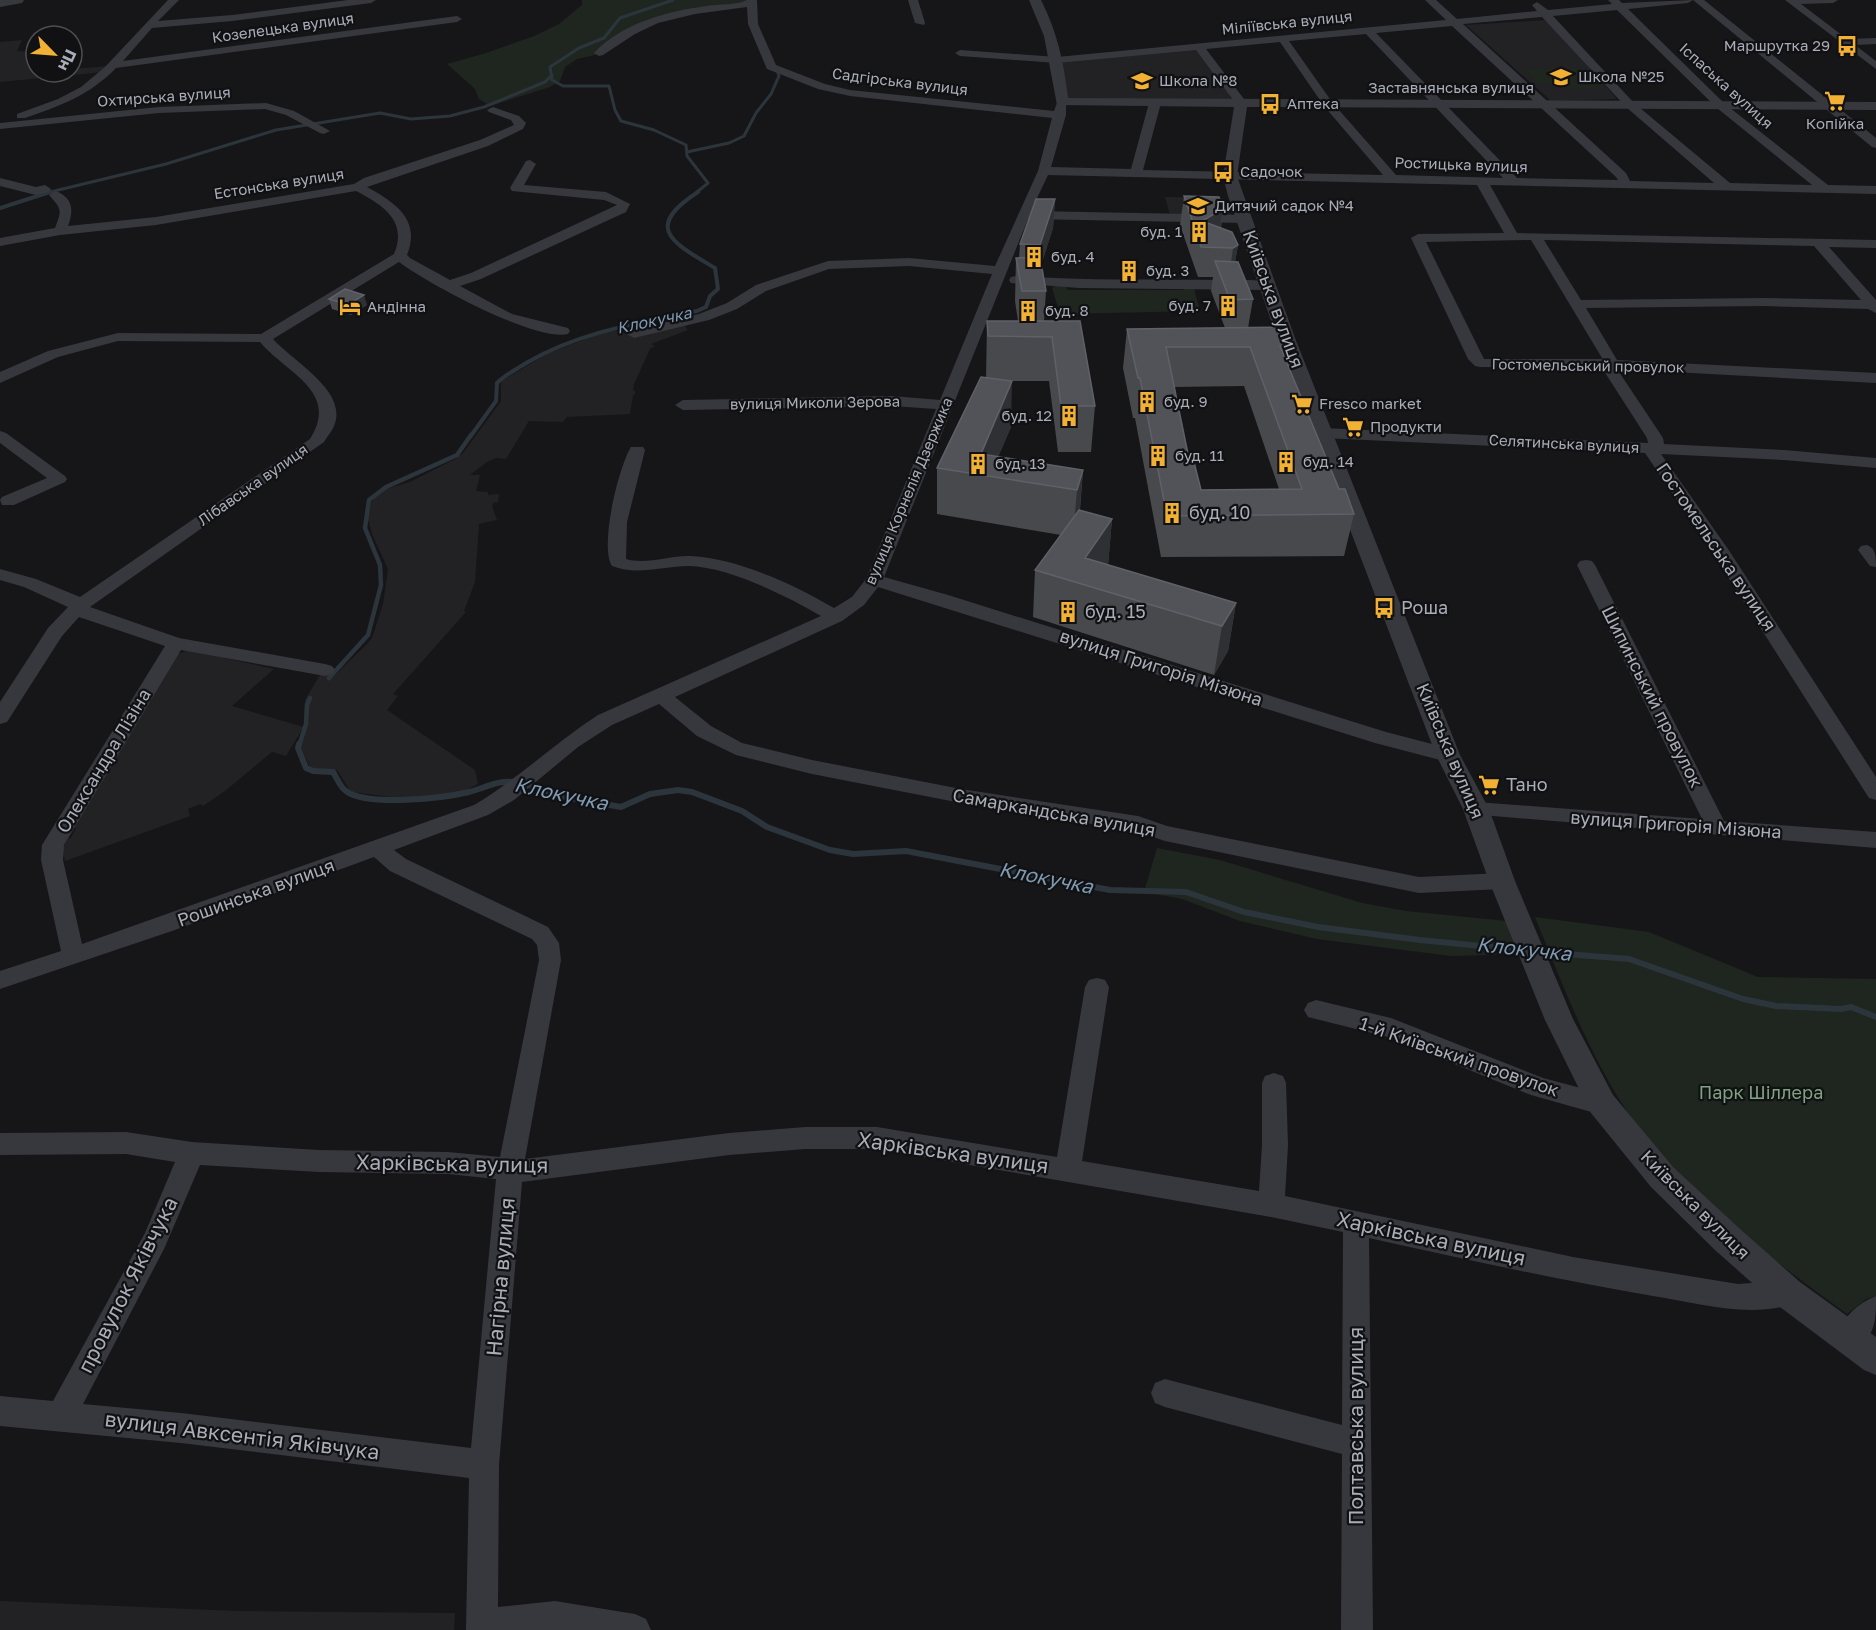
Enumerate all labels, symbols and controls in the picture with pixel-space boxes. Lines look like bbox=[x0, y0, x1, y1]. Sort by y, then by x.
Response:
street label: Міліївська вулиця bbox=[1221, 6, 1353, 38]
street label: Козелецька вулиця bbox=[211, 8, 355, 46]
north arrow bbox=[24, 24, 84, 84]
bus stop icon: Маршрутка 29 bbox=[1835, 34, 1859, 58]
place label: Маршрутка 29 bbox=[1724, 36, 1830, 54]
street label: Іспаська вулиця bbox=[1676, 39, 1777, 132]
text: Пн bbox=[54, 46, 81, 74]
street label: Садгірська вулиця bbox=[831, 64, 969, 98]
school or university icon: Школа №25 bbox=[1549, 65, 1573, 89]
place label: Школа №25 bbox=[1578, 67, 1665, 85]
school or university icon: Школа №8 bbox=[1130, 69, 1154, 93]
place label: Школа №8 bbox=[1159, 71, 1237, 89]
street label: Заставнянська вулиця bbox=[1368, 78, 1534, 96]
street label: Охтирська вулиця bbox=[97, 82, 231, 110]
supermarket icon: Копійка bbox=[1823, 89, 1847, 113]
bus stop icon: Аптека bbox=[1258, 92, 1282, 116]
place label: Аптека bbox=[1287, 94, 1339, 112]
place label: Копійка bbox=[1806, 114, 1864, 132]
street label: Ростицька вулиця bbox=[1394, 153, 1528, 175]
bus stop icon: Садочок bbox=[1211, 160, 1235, 184]
place label: Садочок bbox=[1240, 162, 1303, 180]
street label: Естонська вулиця bbox=[213, 164, 345, 202]
school or university icon: Дитячий садок №4 bbox=[1186, 194, 1210, 218]
place label: Дитячий садок №4 bbox=[1215, 196, 1354, 214]
building icon: буд. 1 bbox=[1187, 220, 1211, 244]
place label: буд. 1 bbox=[1140, 222, 1182, 240]
street label: Київська вулиця bbox=[1239, 227, 1309, 371]
building icon: буд. 4 bbox=[1022, 245, 1046, 269]
place label: буд. 4 bbox=[1051, 247, 1095, 265]
building icon: буд. 3 bbox=[1117, 259, 1141, 283]
place label: буд. 3 bbox=[1146, 261, 1189, 279]
building icon: буд. 7 bbox=[1216, 294, 1240, 318]
hotel icon: Андінна bbox=[338, 295, 362, 319]
place label: буд. 7 bbox=[1169, 296, 1211, 314]
place label: Андінна bbox=[367, 297, 426, 315]
building icon: буд. 8 bbox=[1016, 299, 1040, 323]
place label: буд. 8 bbox=[1045, 301, 1089, 319]
water label: Клокучка bbox=[615, 302, 694, 338]
street label: Гостомельський провулок bbox=[1491, 354, 1685, 376]
building icon: буд. 9 bbox=[1135, 390, 1159, 414]
street label: вулиця Миколи Зерова bbox=[730, 392, 900, 412]
place label: буд. 9 bbox=[1164, 392, 1208, 410]
supermarket icon: Fresco market bbox=[1290, 392, 1314, 416]
street label: вулиця Корнелія Дзержика bbox=[860, 394, 956, 587]
place label: Fresco market bbox=[1319, 394, 1422, 412]
building icon: буд. 12 bbox=[1057, 404, 1081, 428]
place label: буд. 12 bbox=[1002, 406, 1052, 424]
supermarket icon: Продукти bbox=[1341, 415, 1365, 439]
place label: Продукти bbox=[1370, 417, 1442, 435]
street label: Селятинська вулиця bbox=[1488, 430, 1640, 456]
street label: Лібавська вулиця bbox=[194, 440, 311, 529]
building icon: буд. 11 bbox=[1146, 444, 1170, 468]
place label: буд. 11 bbox=[1175, 446, 1224, 464]
building icon: буд. 14 bbox=[1274, 450, 1298, 474]
building icon: буд. 13 bbox=[966, 452, 990, 476]
place label: буд. 14 bbox=[1303, 452, 1354, 470]
place label: буд. 13 bbox=[995, 454, 1046, 472]
street label: Гостомельська вулиця bbox=[1652, 458, 1781, 635]
building icon: буд. 10 bbox=[1160, 501, 1184, 525]
place label: буд. 10 bbox=[1189, 501, 1250, 523]
bus stop icon: Роша bbox=[1372, 596, 1396, 620]
place label: Роша bbox=[1401, 596, 1448, 618]
building icon: буд. 15 bbox=[1056, 600, 1080, 624]
place label: буд. 15 bbox=[1085, 600, 1146, 622]
street label: Шипинський провулок bbox=[1597, 602, 1708, 791]
street label: вулиця Григорія Мізюна bbox=[1057, 624, 1265, 710]
street label: Київська вулиця bbox=[1412, 679, 1489, 822]
street label: Олександра Лізіна bbox=[51, 684, 155, 837]
water label: Клокучка bbox=[512, 771, 611, 816]
supermarket icon: Тано bbox=[1477, 773, 1501, 797]
place label: Тано bbox=[1506, 773, 1548, 795]
street label: Самаркандська вулиця bbox=[951, 783, 1157, 841]
street label: вулиця Григорія Мізюна bbox=[1570, 806, 1782, 842]
street label: Рошинська вулиця bbox=[174, 853, 337, 931]
water label: Клокучка bbox=[997, 856, 1096, 899]
water label: Клокучка bbox=[1476, 931, 1573, 966]
street label: 1-й Київський провулок bbox=[1357, 1012, 1562, 1101]
park label: Парк Шіллера bbox=[1699, 1081, 1823, 1103]
street label: Харківська вулиця bbox=[856, 1126, 1050, 1178]
street label: Київська вулиця bbox=[1637, 1145, 1755, 1263]
street label: Харківська вулиця bbox=[356, 1148, 548, 1178]
street label: провулок Яківчука bbox=[71, 1192, 183, 1377]
street label: Нагірна вулиця bbox=[480, 1197, 520, 1357]
street label: Харківська вулиця bbox=[1334, 1205, 1528, 1271]
street label: Полтавська вулиця bbox=[1342, 1327, 1368, 1525]
street label: вулиця Авксентія Яківчука bbox=[103, 1405, 381, 1465]

